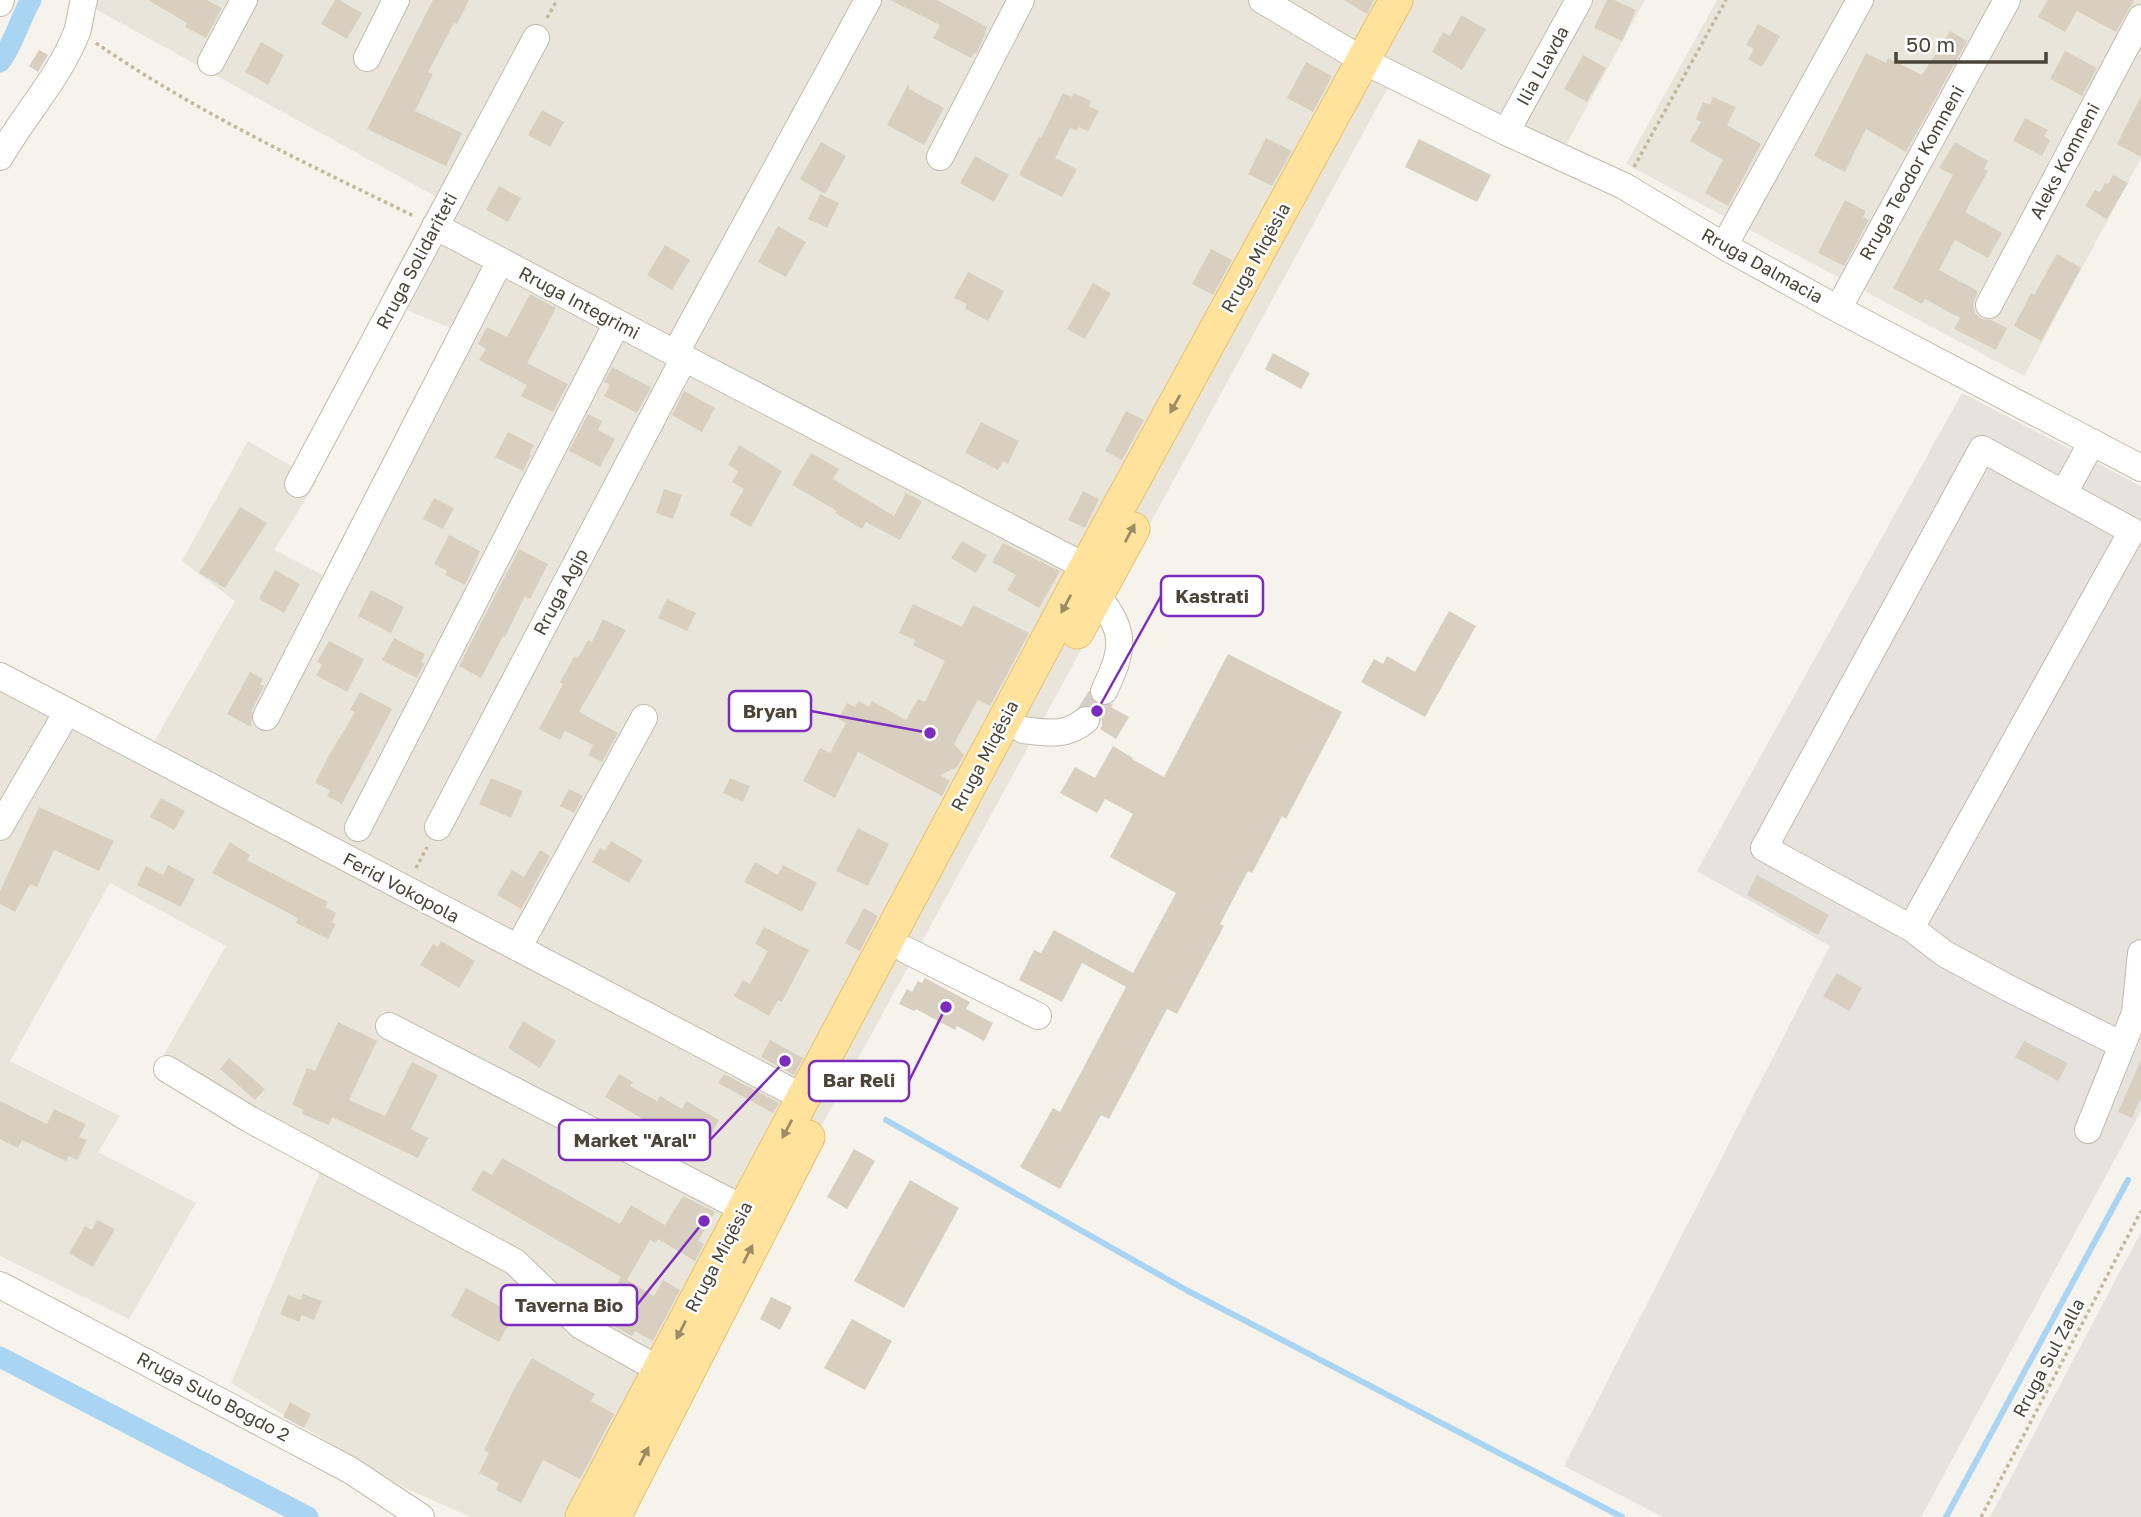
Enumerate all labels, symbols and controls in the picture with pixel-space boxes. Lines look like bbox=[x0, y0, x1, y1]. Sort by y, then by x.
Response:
scale bar bbox=[1896, 21, 2046, 65]
street label: Ilia Llavda bbox=[1511, 22, 1573, 109]
text: 50 m bbox=[1906, 31, 1955, 57]
street label: Rruga Teodor Komneni bbox=[1854, 81, 1968, 264]
street label: Aleks Komneni bbox=[2024, 99, 2104, 222]
street label: Rruga Solidariteti bbox=[371, 188, 461, 333]
street label: Rruga Miqësia bbox=[1216, 199, 1294, 316]
street label: Rruga Dalmacia bbox=[1698, 223, 1827, 308]
street label: Rruga Integrimi bbox=[515, 261, 644, 343]
one-way arrow bbox=[1169, 394, 1181, 414]
one-way arrow bbox=[1124, 523, 1136, 543]
street label: Rruga Agip bbox=[528, 545, 592, 639]
callout: Kastrati bbox=[1161, 576, 1263, 616]
text: Kastrati bbox=[1175, 584, 1249, 607]
one-way arrow bbox=[1060, 594, 1072, 613]
callout: Bryan bbox=[729, 691, 811, 731]
street label: Rruga Miqësia bbox=[946, 696, 1023, 815]
text: Bryan bbox=[743, 699, 797, 722]
street label: Ferid Vokopola bbox=[340, 847, 463, 927]
callout: Bar Reli bbox=[809, 1061, 909, 1101]
text: Bar Reli bbox=[823, 1068, 895, 1091]
one-way arrow bbox=[781, 1119, 793, 1139]
callout: Market "Aral" bbox=[559, 1120, 710, 1160]
text: Market "Aral" bbox=[573, 1128, 697, 1151]
street label: Rruga Miqësia bbox=[680, 1197, 757, 1316]
one-way arrow bbox=[742, 1244, 754, 1263]
callout: Taverna Bio bbox=[501, 1285, 637, 1325]
text: Taverna Bio bbox=[515, 1293, 623, 1316]
street label: Rruga Sul Zalla bbox=[2008, 1294, 2089, 1421]
one-way arrow bbox=[675, 1320, 686, 1340]
street label: Rruga Sulo Bogdo 2 bbox=[133, 1347, 294, 1446]
one-way arrow bbox=[639, 1446, 650, 1466]

